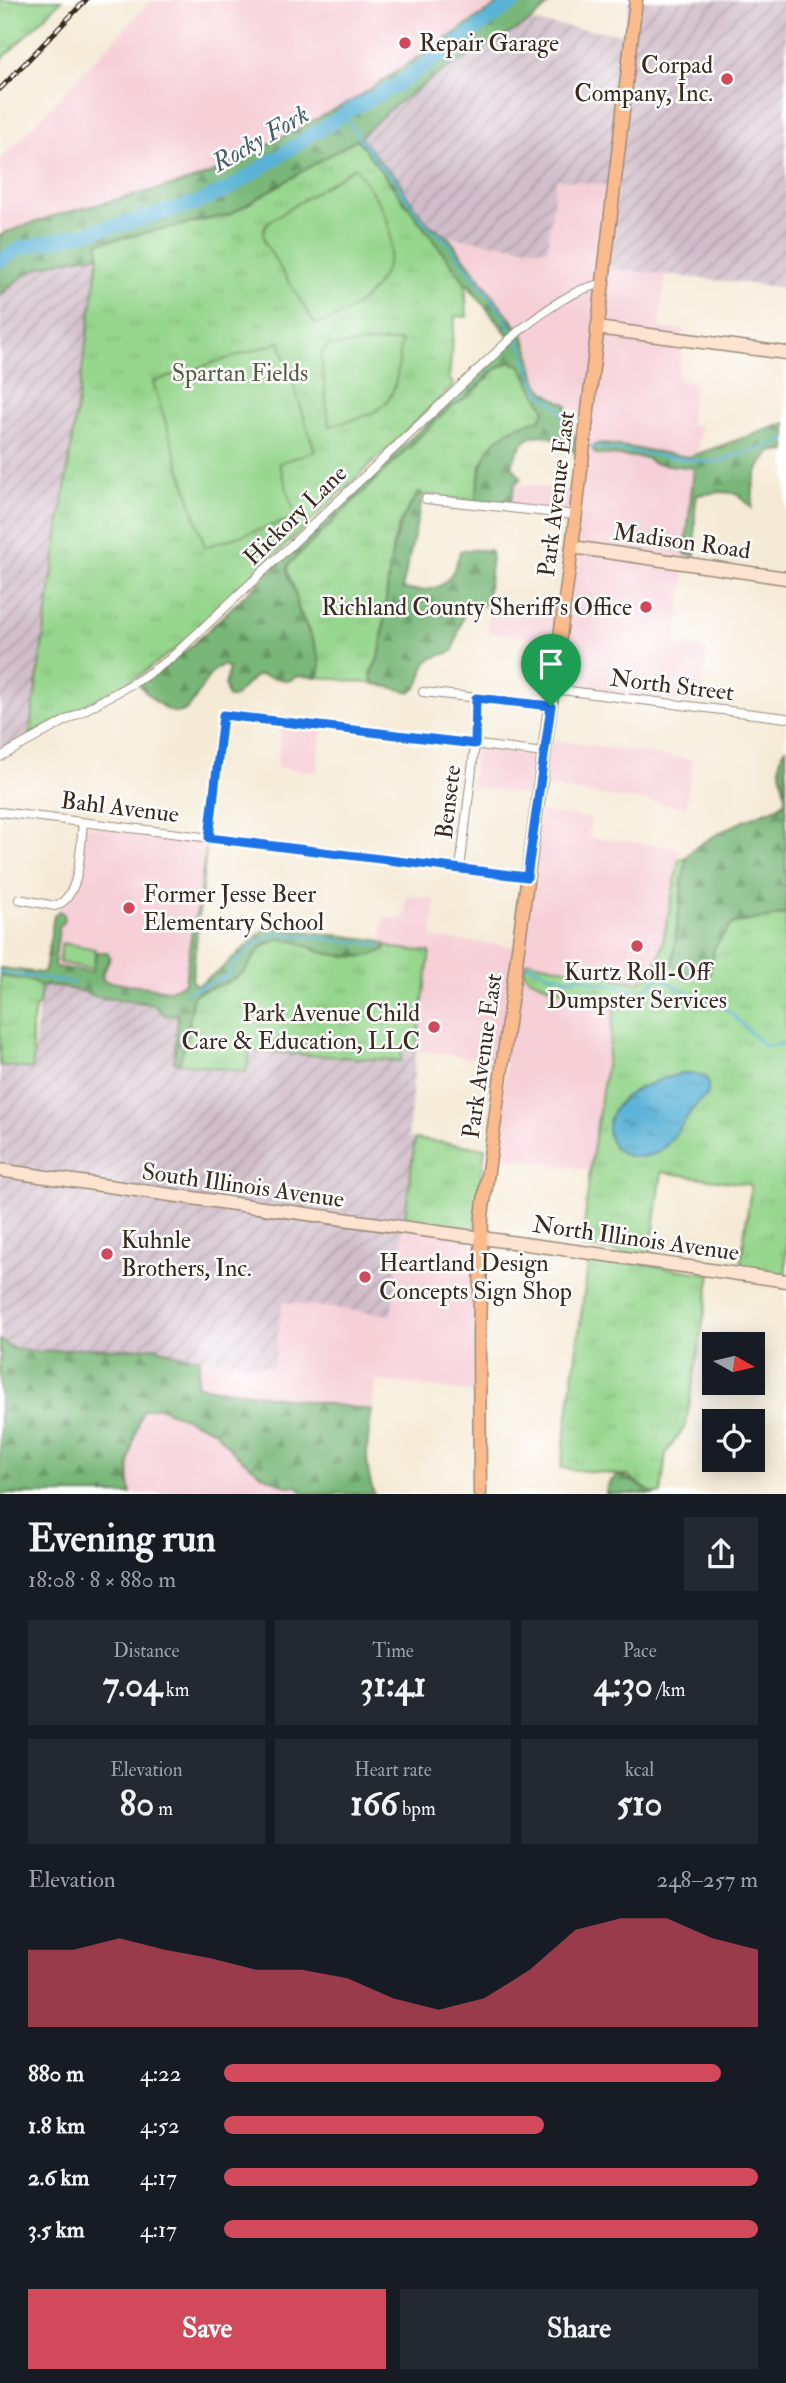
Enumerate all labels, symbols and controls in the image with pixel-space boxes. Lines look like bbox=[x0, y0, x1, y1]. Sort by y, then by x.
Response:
place label: Repair Garage bbox=[419, 28, 559, 59]
marker: Repair Garage bbox=[397, 35, 413, 51]
place label: Corpad Company, Inc. bbox=[574, 50, 713, 109]
marker: Corpad Company, Inc. bbox=[719, 71, 735, 87]
water label: Rocky Fork bbox=[205, 98, 315, 180]
park label: Spartan Fields bbox=[172, 358, 308, 389]
street label: Park Avenue East bbox=[531, 409, 582, 579]
street label: Hickory Lane bbox=[237, 458, 354, 573]
street label: Madison Road bbox=[611, 517, 753, 567]
place label: Richland County Sheriff's Office bbox=[321, 592, 632, 623]
marker: Richland County Sheriff's Office bbox=[638, 599, 654, 615]
pin bbox=[521, 634, 581, 706]
icon: arrive bbox=[532, 645, 570, 683]
street label: North Street bbox=[608, 663, 736, 709]
street label: Bensete bbox=[429, 763, 468, 841]
street label: Bahl Avenue bbox=[59, 785, 181, 830]
place label: Former Jesse Beer Elementary School bbox=[143, 879, 324, 938]
marker: Former Jesse Beer Elementary School bbox=[121, 900, 137, 916]
marker: Kurtz Roll-Off Dumpster Services bbox=[629, 938, 645, 954]
place label: Kurtz Roll-Off Dumpster Services bbox=[547, 957, 727, 1016]
street label: Park Avenue East bbox=[456, 971, 509, 1141]
place label: Park Avenue Child Care & Education, LLC bbox=[181, 998, 420, 1057]
marker: Park Avenue Child Care & Education, LLC bbox=[426, 1019, 442, 1035]
street label: South Illinois Avenue bbox=[140, 1156, 346, 1215]
street label: North Illinois Avenue bbox=[531, 1209, 741, 1268]
place label: Kuhnle Brothers, Inc. bbox=[121, 1225, 252, 1284]
marker: Kuhnle Brothers, Inc. bbox=[99, 1246, 115, 1262]
place label: Heartland Design Concepts Sign Shop bbox=[379, 1248, 572, 1307]
marker: Heartland Design Concepts Sign Shop bbox=[357, 1269, 373, 1285]
north arrow bbox=[702, 1332, 765, 1395]
map controls bbox=[702, 1332, 765, 1472]
button: locate bbox=[702, 1409, 765, 1472]
text: Evening run bbox=[28, 1515, 216, 1563]
button: share bbox=[684, 1517, 758, 1591]
text: 18:08 · 8 × 880 m bbox=[28, 1565, 176, 1594]
text: Distance bbox=[113, 1639, 180, 1663]
text: Time bbox=[372, 1639, 414, 1663]
text: Pace bbox=[623, 1639, 657, 1663]
text: 7.04 bbox=[103, 1663, 162, 1707]
text: 31:41 bbox=[360, 1663, 426, 1707]
text: 4:30 bbox=[594, 1663, 653, 1707]
text: km bbox=[162, 1678, 190, 1702]
text: /km bbox=[653, 1678, 685, 1702]
text: Elevation bbox=[110, 1758, 183, 1782]
text: Heart rate bbox=[354, 1758, 432, 1782]
text: kcal bbox=[625, 1758, 654, 1782]
text: 80 bbox=[120, 1782, 154, 1826]
text: 166 bbox=[350, 1782, 398, 1826]
text: 510 bbox=[617, 1782, 662, 1826]
text: m bbox=[154, 1797, 173, 1821]
text: bpm bbox=[398, 1797, 436, 1821]
text: Elevation bbox=[28, 1865, 116, 1894]
text: 248–257 m bbox=[657, 1865, 758, 1894]
text: 880 m bbox=[28, 2059, 84, 2088]
text: 4:22 bbox=[140, 2059, 181, 2088]
text: 1.8 km bbox=[28, 2111, 85, 2140]
text: 4:52 bbox=[140, 2111, 180, 2140]
text: 2.6 km bbox=[28, 2163, 89, 2192]
text: 4:17 bbox=[140, 2163, 177, 2192]
text: 3.5 km bbox=[28, 2215, 85, 2244]
text: 4:17 bbox=[140, 2215, 177, 2244]
button: Save bbox=[28, 2289, 386, 2369]
button: Share bbox=[400, 2289, 758, 2369]

